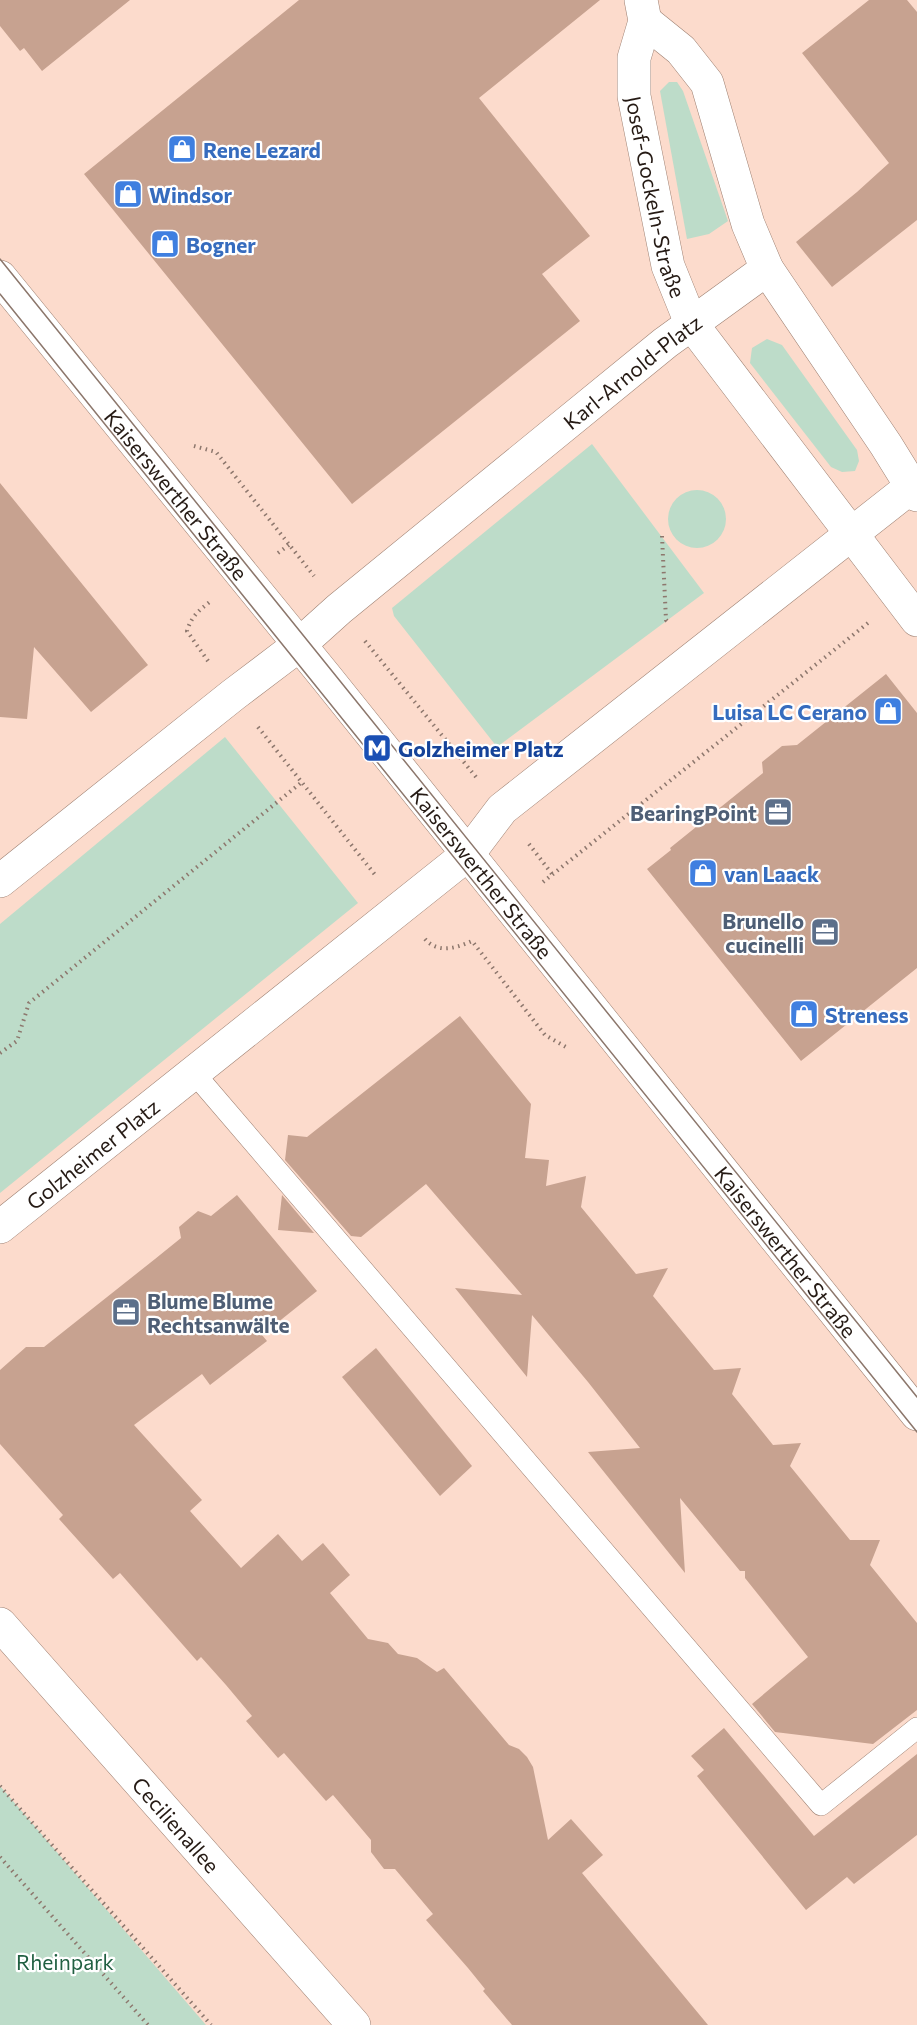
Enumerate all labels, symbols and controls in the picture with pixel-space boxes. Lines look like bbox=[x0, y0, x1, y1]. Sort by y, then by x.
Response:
street label: Josef-Gockeln-Straße bbox=[622, 94, 692, 301]
shop icon: Rene Lezard bbox=[166, 133, 198, 165]
place label: Rene Lezard bbox=[203, 137, 321, 162]
shop icon: Windsor bbox=[112, 178, 144, 210]
place label: Windsor bbox=[149, 182, 233, 207]
shop icon: Bogner bbox=[149, 228, 181, 260]
place label: Bogner bbox=[186, 232, 256, 257]
street label: Karl-Arnold-Platz bbox=[558, 309, 706, 434]
street label: Kaiserswerther Straße bbox=[100, 404, 254, 584]
shop icon: Luisa LC Cerano bbox=[872, 695, 904, 727]
place label: Luisa LC Cerano bbox=[712, 699, 867, 724]
metro station icon: Golzheimer Platz bbox=[361, 732, 393, 764]
place label: Golzheimer Platz bbox=[398, 736, 564, 761]
street label: Kaiserswerther Straße bbox=[406, 781, 558, 963]
office icon: BearingPoint bbox=[762, 796, 794, 828]
place label: BearingPoint bbox=[630, 800, 757, 825]
shop icon: van Laack bbox=[687, 857, 719, 889]
place label: van Laack bbox=[724, 861, 819, 886]
place label: Brunello cucinelli bbox=[722, 908, 804, 957]
office icon: Brunello cucinelli bbox=[809, 916, 841, 948]
shop icon: Streness bbox=[788, 998, 820, 1030]
place label: Streness bbox=[825, 1002, 909, 1027]
street label: Golzheimer Platz bbox=[21, 1093, 164, 1214]
street label: Kaiserswerther Straße bbox=[710, 1161, 863, 1342]
place label: Blume Blume Rechtsanwälte bbox=[147, 1288, 290, 1337]
office icon: Blume Blume Rechtsanwälte bbox=[110, 1296, 142, 1328]
street label: Cecilienallee bbox=[128, 1771, 225, 1877]
park label: Rheinpark bbox=[16, 1949, 114, 1974]

